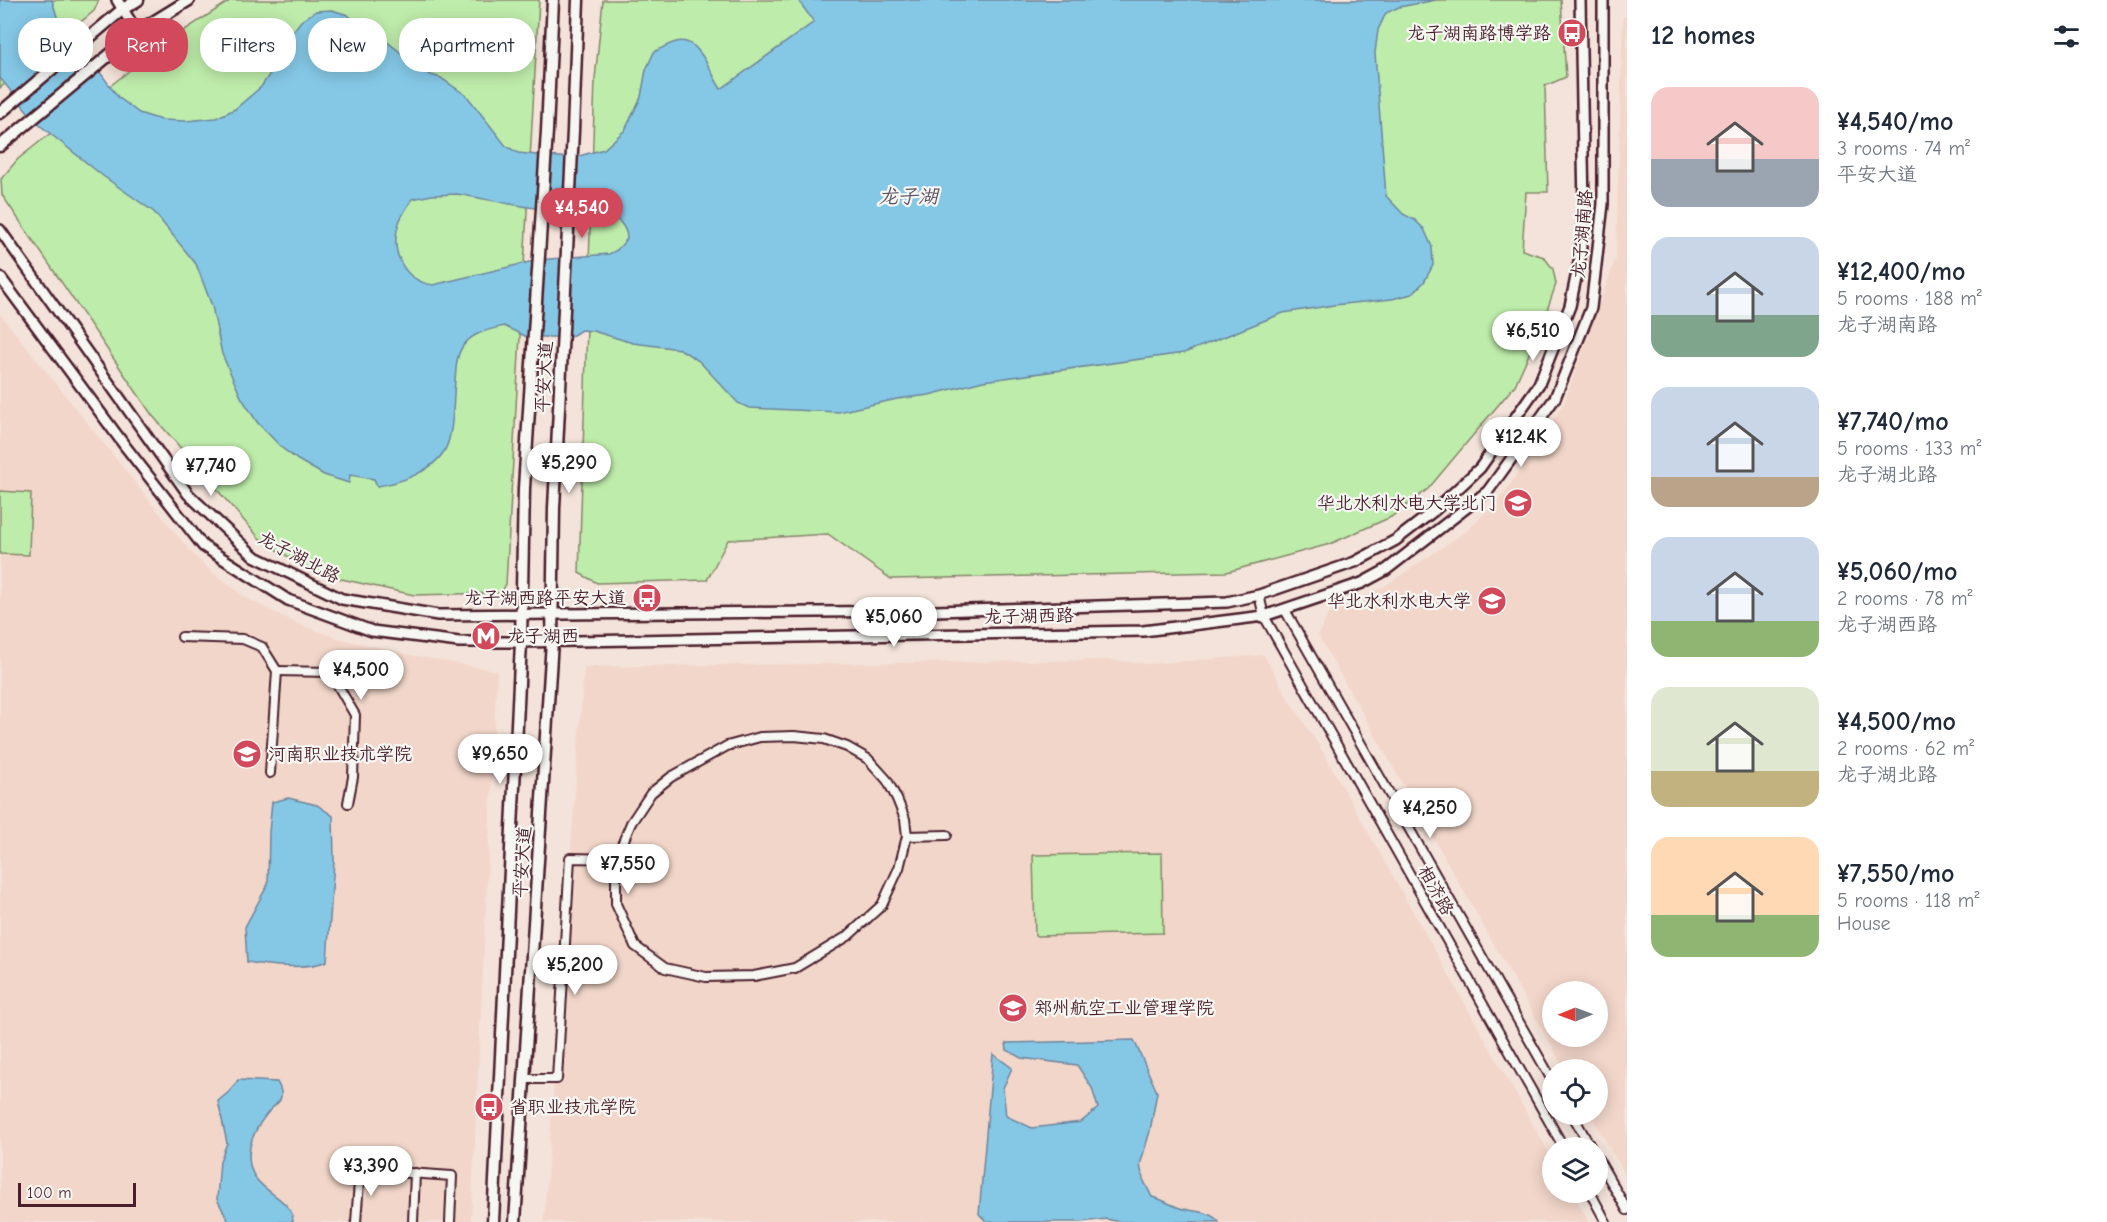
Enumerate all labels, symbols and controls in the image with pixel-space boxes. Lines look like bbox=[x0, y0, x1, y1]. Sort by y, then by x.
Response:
bus stop icon: 龙子湖南路博学路 bbox=[1556, 17, 1588, 49]
chip: Buy bbox=[18, 18, 93, 72]
chip: Rent bbox=[105, 18, 188, 72]
chip: Filters bbox=[200, 18, 296, 72]
chip: New bbox=[308, 18, 387, 72]
chip: Apartment bbox=[399, 18, 535, 72]
icon: filters bbox=[2050, 20, 2083, 53]
text: 12 homes bbox=[1651, 21, 1755, 51]
place label: 龙子湖南路博学路 bbox=[1407, 23, 1551, 44]
text: ¥4,540/mo bbox=[1837, 107, 1953, 137]
icon: home bbox=[1699, 111, 1771, 183]
text: 3 rooms · 74 m² bbox=[1837, 137, 1970, 160]
text: 平安大道 bbox=[1837, 163, 1917, 186]
water label: 龙子湖 bbox=[878, 185, 940, 208]
pin: ¥4,540 bbox=[533, 188, 631, 239]
street label: 龙子湖南路 bbox=[1568, 188, 1597, 280]
text: ¥4,540 bbox=[555, 196, 609, 219]
text: ¥12,400/mo bbox=[1837, 257, 1965, 287]
icon: home bbox=[1699, 261, 1771, 333]
text: 5 rooms · 188 m² bbox=[1837, 287, 1982, 310]
pin: ¥6,510 bbox=[1484, 311, 1582, 362]
text: 龙子湖南路 bbox=[1837, 313, 1937, 336]
text: ¥6,510 bbox=[1506, 319, 1560, 342]
street label: 平安大道 bbox=[532, 341, 557, 414]
text: ¥7,740/mo bbox=[1837, 407, 1949, 437]
icon: home bbox=[1699, 411, 1771, 483]
pin: ¥12.4K bbox=[1472, 417, 1570, 468]
text: ¥12.4K bbox=[1495, 425, 1547, 448]
text: 5 rooms · 133 m² bbox=[1837, 437, 1981, 460]
pin: ¥5,290 bbox=[520, 443, 618, 494]
pin: ¥7,740 bbox=[162, 446, 260, 497]
text: ¥5,290 bbox=[541, 451, 597, 474]
text: ¥7,740 bbox=[186, 454, 236, 477]
text: 龙子湖北路 bbox=[1837, 463, 1937, 486]
school or university icon: 华北水利水电大学北门 bbox=[1502, 487, 1534, 519]
place label: 华北水利水电大学北门 bbox=[1317, 493, 1497, 514]
street label: 龙子湖北路 bbox=[254, 527, 343, 588]
text: ¥5,060/mo bbox=[1837, 557, 1957, 587]
icon: home bbox=[1699, 561, 1771, 633]
bus stop icon: 龙子湖西路平安大道 bbox=[631, 582, 663, 614]
school or university icon: 华北水利水电大学 bbox=[1476, 585, 1508, 617]
text: 2 rooms · 78 m² bbox=[1837, 587, 1973, 610]
place label: 龙子湖西路平安大道 bbox=[464, 588, 626, 609]
place label: 华北水利水电大学 bbox=[1327, 591, 1471, 612]
pin: ¥5,060 bbox=[845, 597, 943, 648]
text: ¥5,060 bbox=[865, 605, 923, 628]
street label: 龙子湖西路 bbox=[984, 605, 1074, 628]
text: 龙子湖西路 bbox=[1837, 613, 1937, 636]
metro station icon: 龙子湖西 bbox=[470, 620, 502, 652]
place label: 龙子湖西 bbox=[507, 626, 579, 647]
pin: ¥4,500 bbox=[312, 650, 410, 701]
text: ¥4,500 bbox=[333, 658, 389, 681]
text: ¥4,500/mo bbox=[1837, 707, 1956, 737]
icon: home bbox=[1699, 711, 1771, 783]
pin: ¥9,650 bbox=[451, 734, 549, 785]
text: 2 rooms · 62 m² bbox=[1837, 737, 1974, 760]
school or university icon: 河南职业技术学院 bbox=[231, 738, 263, 770]
text: ¥9,650 bbox=[472, 742, 528, 765]
place label: 河南职业技术学院 bbox=[268, 744, 412, 765]
text: 龙子湖北路 bbox=[1837, 763, 1937, 786]
pin: ¥4,250 bbox=[1381, 788, 1479, 839]
text: ¥4,250 bbox=[1402, 796, 1458, 819]
street label: 平安大道 bbox=[510, 825, 535, 899]
pin: ¥7,550 bbox=[579, 844, 677, 895]
text: ¥7,550 bbox=[600, 852, 656, 875]
text: ¥7,550/mo bbox=[1837, 859, 1954, 889]
icon: home bbox=[1699, 861, 1771, 933]
street label: 相济路 bbox=[1413, 862, 1458, 919]
text: 5 rooms · 118 m² bbox=[1837, 889, 1979, 912]
text: House bbox=[1837, 912, 1891, 935]
pin: ¥5,200 bbox=[526, 945, 624, 996]
text: ¥5,200 bbox=[546, 953, 604, 976]
north arrow bbox=[1542, 981, 1608, 1047]
map controls bbox=[1542, 981, 1608, 1203]
school or university icon: 郑州航空工业管理学院 bbox=[997, 992, 1029, 1024]
place label: 郑州航空工业管理学院 bbox=[1034, 998, 1214, 1019]
button: locate bbox=[1542, 1059, 1608, 1125]
bus stop icon: 省职业技术学院 bbox=[473, 1091, 505, 1123]
place label: 省职业技术学院 bbox=[510, 1097, 636, 1118]
button: layers bbox=[1542, 1137, 1608, 1203]
pin: ¥3,390 bbox=[322, 1146, 420, 1197]
text: ¥3,390 bbox=[343, 1154, 399, 1177]
scale bar bbox=[18, 1180, 136, 1208]
text: 100 m bbox=[27, 1184, 71, 1202]

